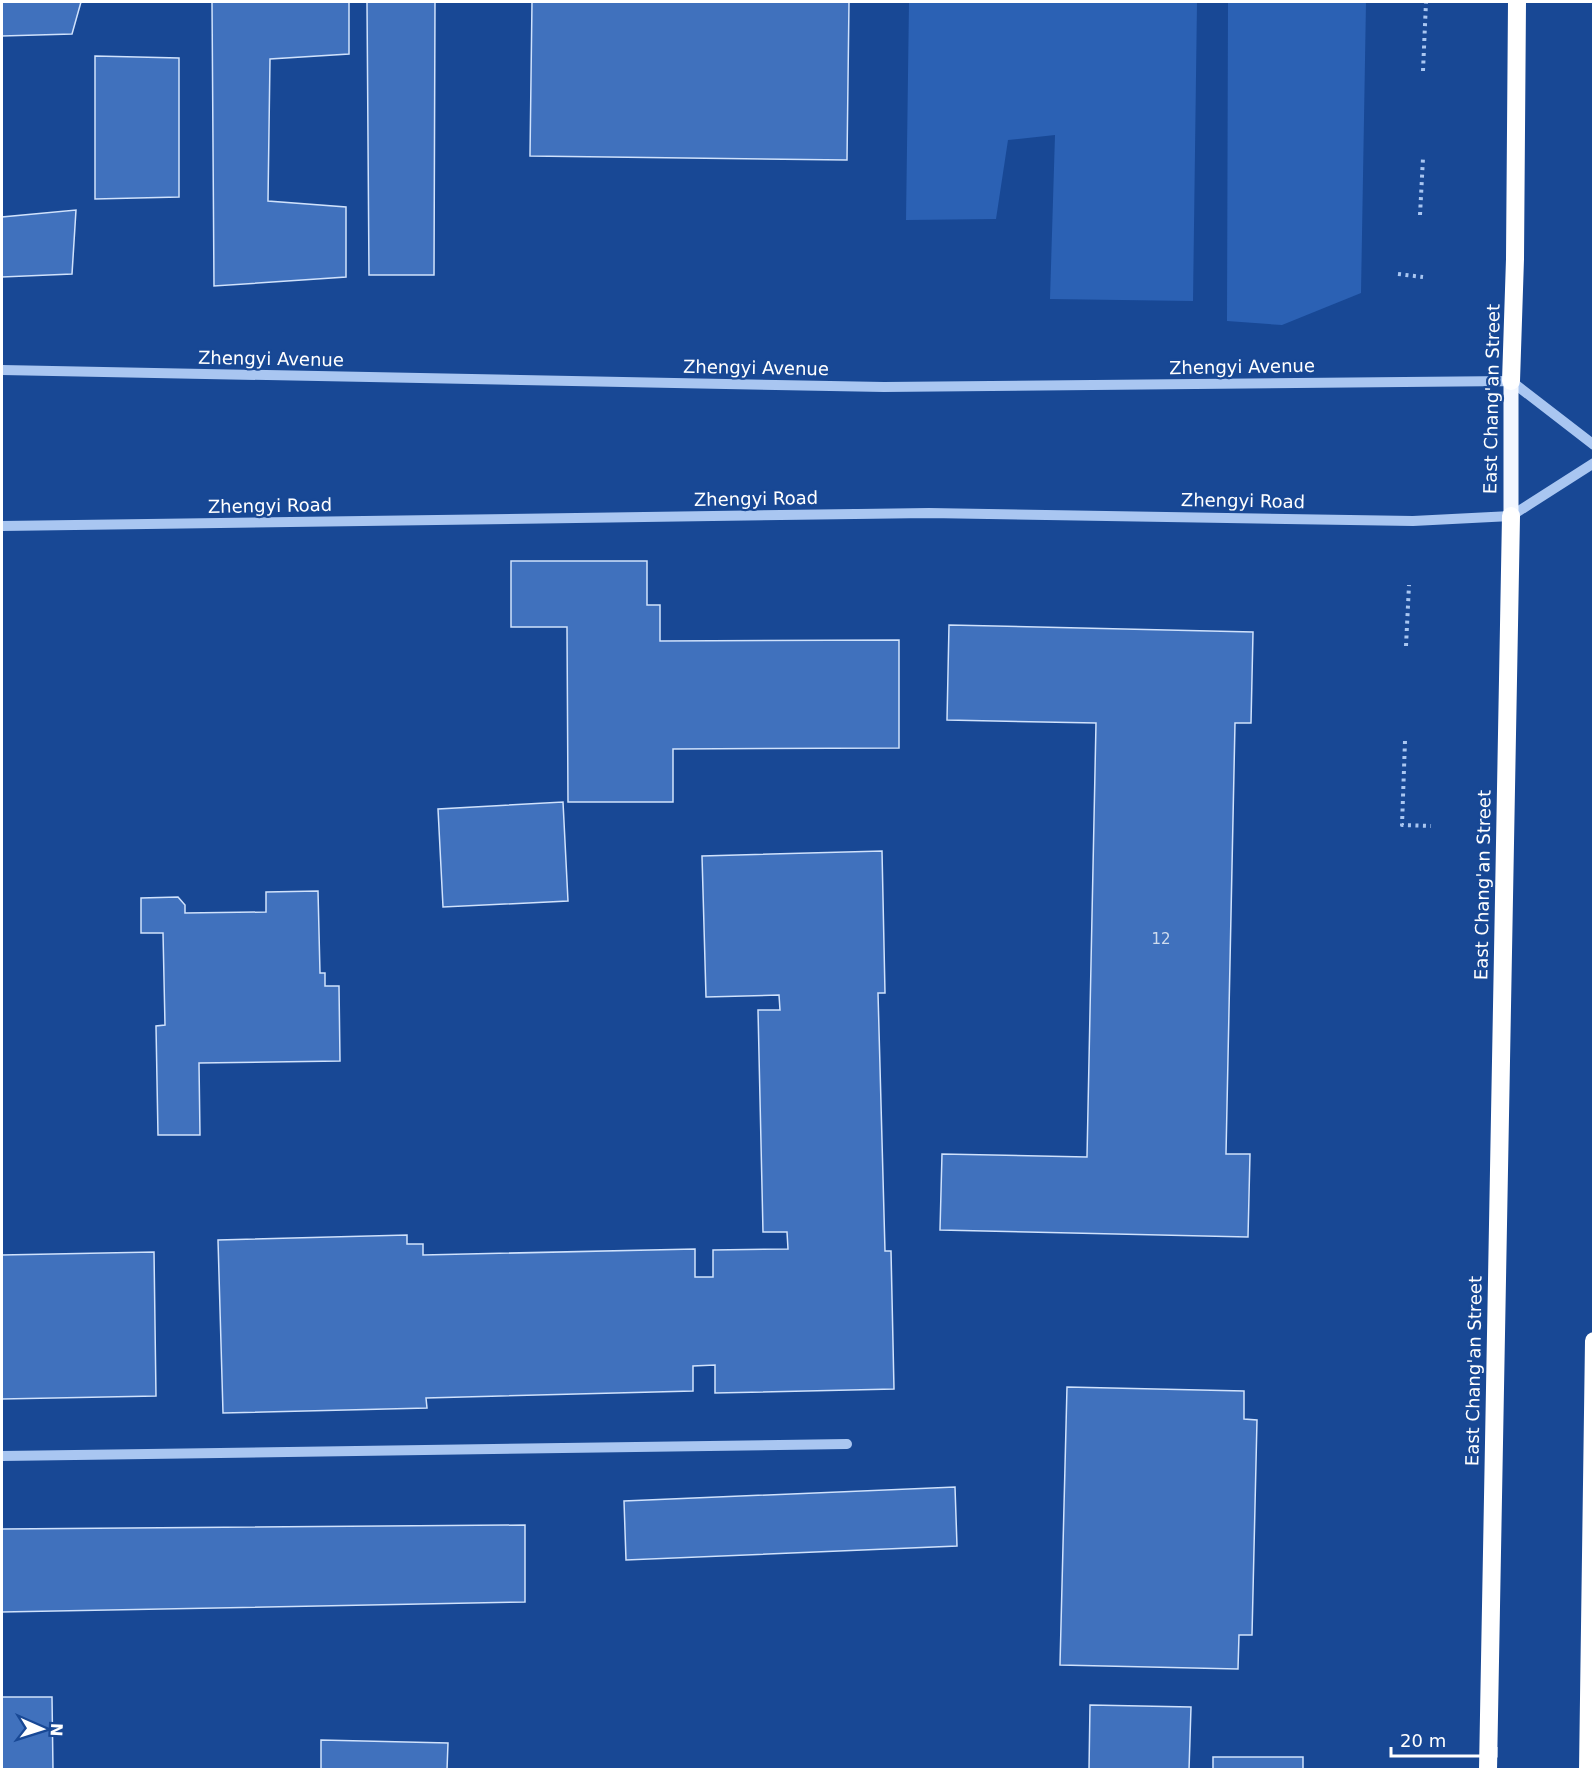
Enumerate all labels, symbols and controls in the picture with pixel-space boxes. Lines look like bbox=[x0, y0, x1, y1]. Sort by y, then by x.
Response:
street label: East Chang'an Street bbox=[1479, 304, 1504, 494]
street label: Zhengyi Avenue bbox=[198, 347, 344, 370]
street label: Zhengyi Avenue bbox=[1169, 355, 1315, 378]
street label: Zhengyi Avenue bbox=[683, 356, 829, 379]
street label: Zhengyi Road bbox=[694, 487, 818, 510]
street label: Zhengyi Road bbox=[1181, 489, 1305, 512]
street label: Zhengyi Road bbox=[208, 494, 332, 517]
street label: East Chang'an Street bbox=[1470, 790, 1495, 980]
house number: 12 bbox=[1151, 930, 1171, 948]
street label: East Chang'an Street bbox=[1461, 1276, 1486, 1466]
north arrow bbox=[12, 1699, 72, 1759]
scale bar bbox=[1391, 1720, 1496, 1758]
text: N bbox=[47, 1723, 66, 1737]
text: 20 m bbox=[1400, 1730, 1446, 1751]

